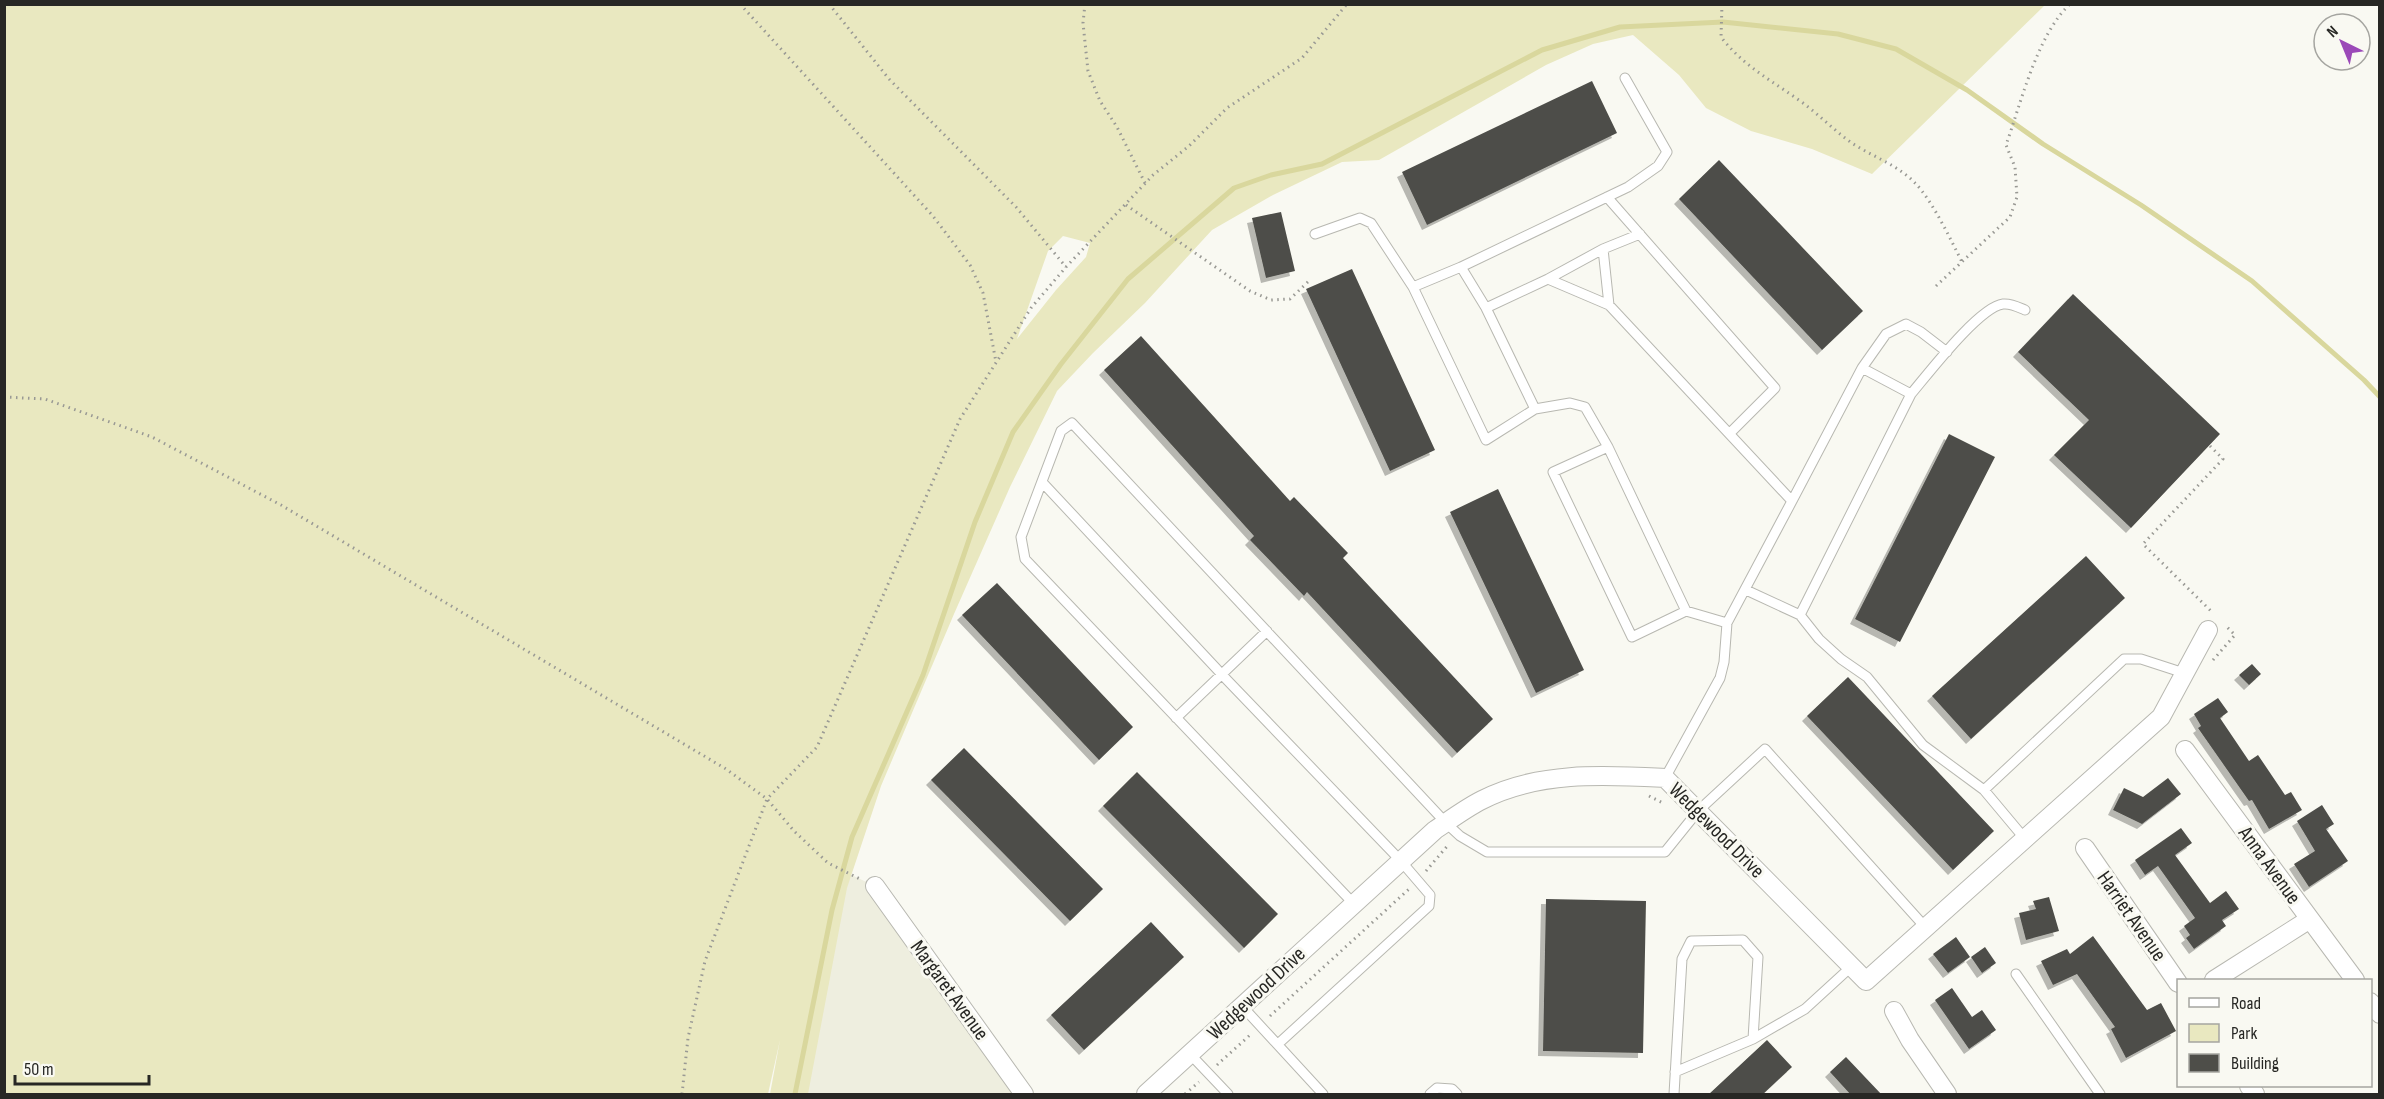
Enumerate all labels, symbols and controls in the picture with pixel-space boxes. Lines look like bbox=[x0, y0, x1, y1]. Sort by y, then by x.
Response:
north arrow bbox=[2312, 12, 2372, 72]
text: N bbox=[2323, 22, 2342, 42]
street label: Wedgewood Drive bbox=[1664, 777, 1770, 883]
street label: Anna Avenue bbox=[2232, 821, 2306, 909]
street label: Harriet Avenue bbox=[2091, 866, 2172, 966]
street label: Margaret Avenue bbox=[905, 935, 994, 1045]
street label: Wedgewood Drive bbox=[1202, 942, 1311, 1045]
legend bbox=[2177, 979, 2372, 1087]
text: Road bbox=[2231, 993, 2261, 1014]
text: Park bbox=[2231, 1023, 2257, 1044]
scale bar bbox=[15, 1048, 148, 1086]
text: Building bbox=[2231, 1053, 2279, 1074]
text: 50 m bbox=[24, 1059, 54, 1080]

